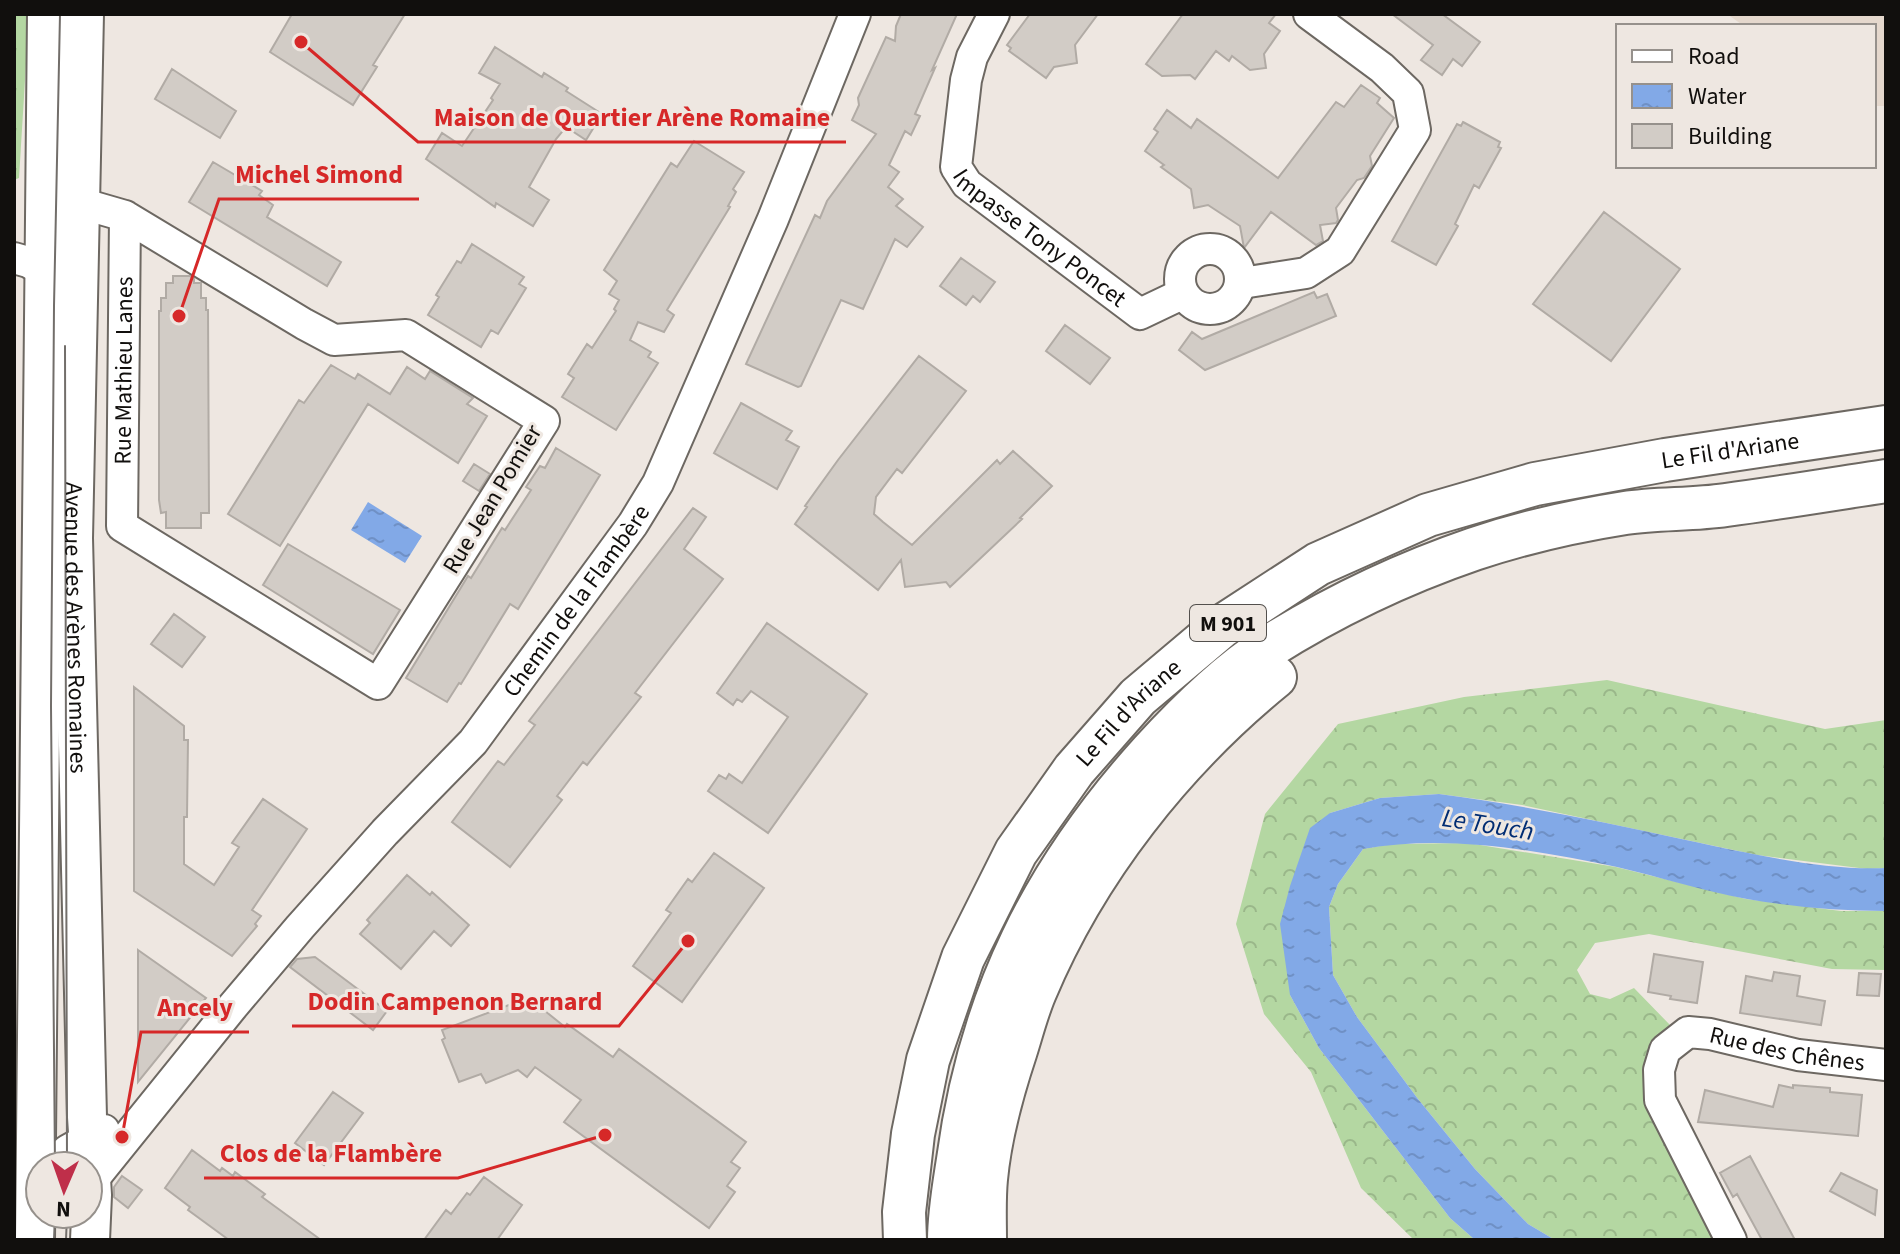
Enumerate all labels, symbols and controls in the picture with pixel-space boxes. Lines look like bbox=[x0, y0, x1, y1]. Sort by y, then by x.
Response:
legend bbox=[1616, 24, 1876, 168]
text: Road bbox=[1688, 39, 1740, 74]
text: Water bbox=[1688, 79, 1747, 114]
callout: Maison de Quartier Arène Romaine bbox=[418, 92, 846, 142]
text: Maison de Quartier Arène Romaine bbox=[434, 99, 830, 136]
text: Building bbox=[1688, 119, 1772, 154]
callout: Michel Simond bbox=[219, 149, 419, 199]
text: Michel Simond bbox=[235, 156, 403, 193]
street label: Impasse Tony Poncet bbox=[944, 162, 1134, 316]
street label: Rue Mathieu Lanes bbox=[106, 276, 142, 465]
street label: Rue Jean Pomier bbox=[434, 417, 551, 581]
street label: Le Fil d'Ariane bbox=[1659, 423, 1802, 478]
street label: Avenue des Arènes Romaines bbox=[55, 482, 96, 774]
street label: Chemin de la Flambère bbox=[495, 498, 659, 705]
road number: M 901 bbox=[1190, 605, 1266, 641]
street label: Le Fil d'Ariane bbox=[1068, 651, 1189, 775]
water label: Le Touch bbox=[1439, 799, 1537, 850]
callout: Dodin Campenon Bernard bbox=[292, 976, 619, 1026]
callout: Ancely bbox=[141, 982, 249, 1032]
text: Dodin Campenon Bernard bbox=[307, 983, 603, 1020]
text: Ancely bbox=[156, 989, 233, 1026]
street label: Rue des Chênes bbox=[1706, 1018, 1867, 1080]
callout: Clos de la Flambère bbox=[204, 1128, 458, 1178]
text: Clos de la Flambère bbox=[220, 1135, 442, 1172]
north arrow bbox=[24, 1150, 104, 1230]
text: N bbox=[55, 1193, 71, 1225]

